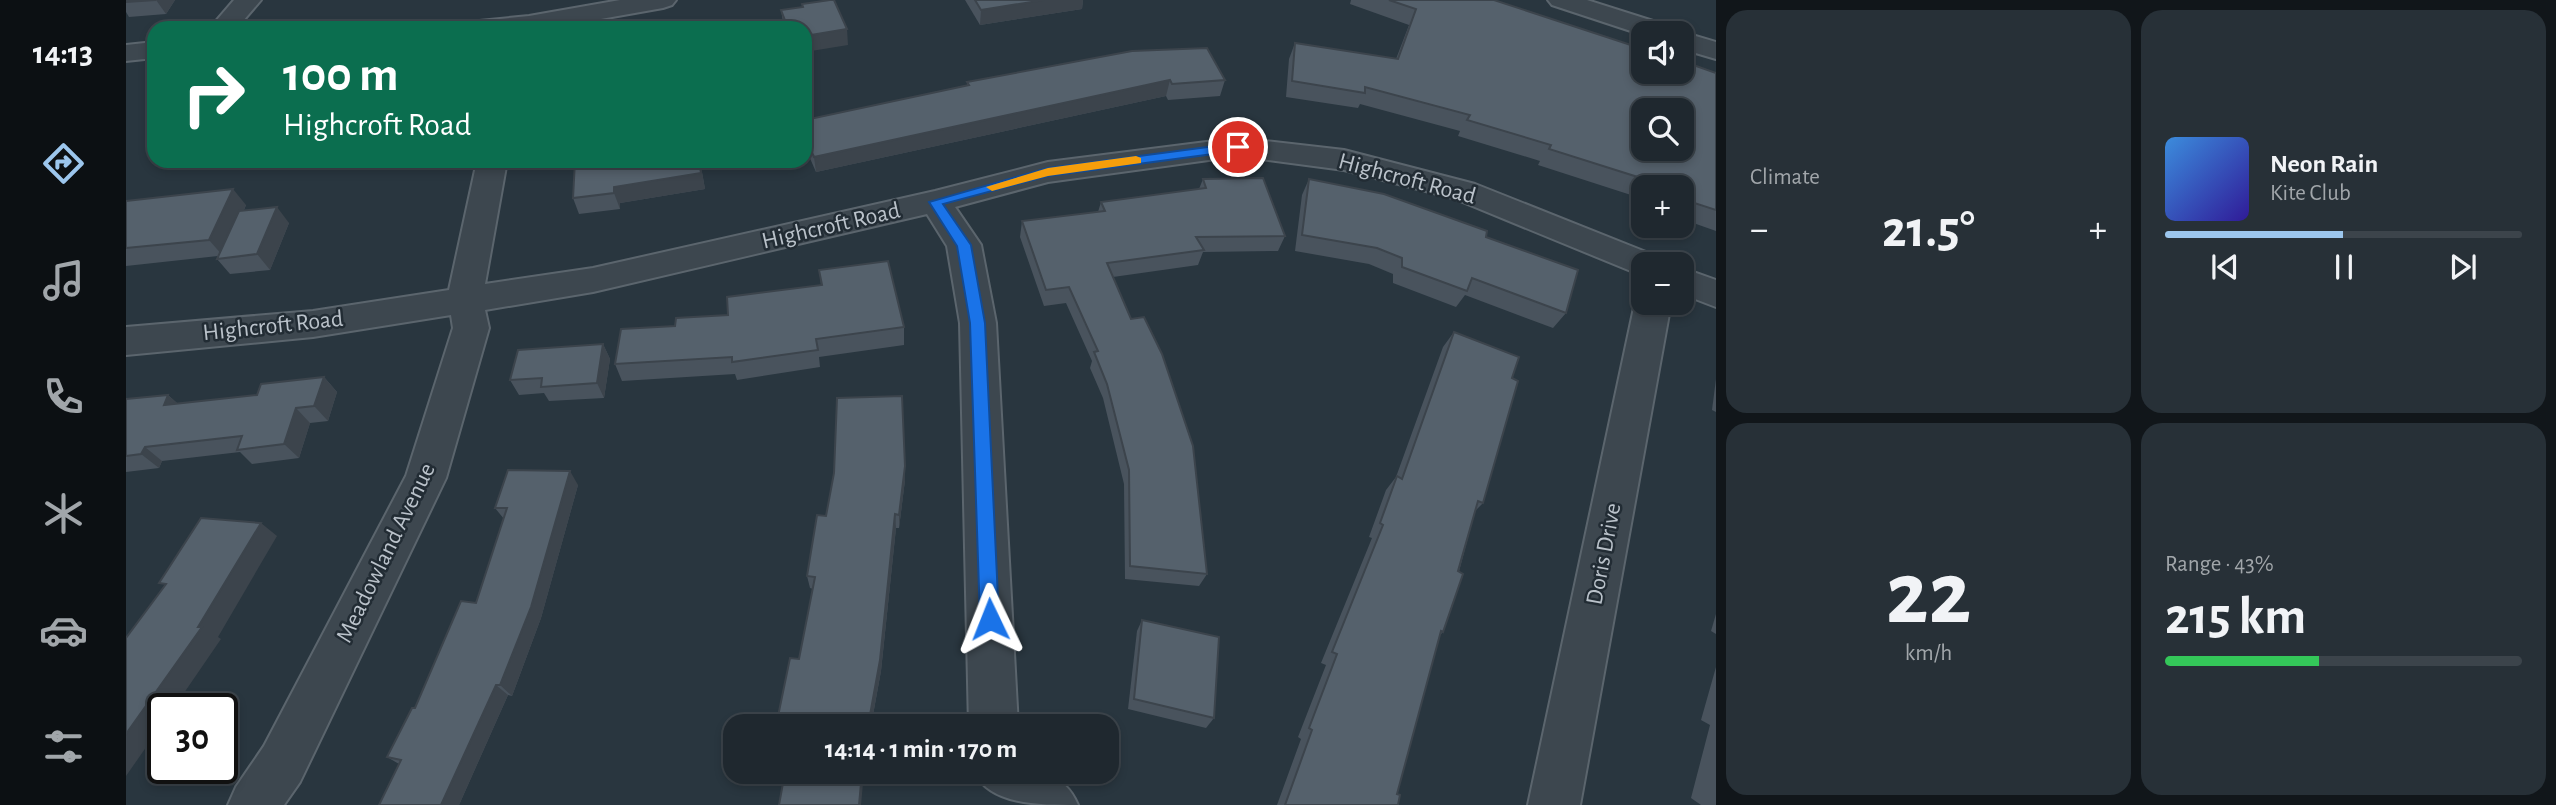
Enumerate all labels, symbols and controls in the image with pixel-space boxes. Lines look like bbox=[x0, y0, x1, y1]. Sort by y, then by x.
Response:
map controls bbox=[1631, 21, 1694, 315]
button: sound bbox=[1631, 21, 1694, 84]
text: 14:13 bbox=[33, 37, 93, 69]
icon: right bbox=[168, 49, 259, 140]
text: 100 m bbox=[283, 51, 399, 100]
button: search bbox=[1631, 98, 1694, 161]
text: Highcroft Road bbox=[283, 109, 471, 141]
pin bbox=[1208, 117, 1268, 177]
icon: arrive bbox=[1219, 128, 1257, 166]
icon: directions bbox=[39, 139, 88, 188]
street label: Highcroft Road bbox=[1336, 149, 1478, 209]
text: Neon Rain bbox=[2270, 151, 2378, 177]
text: Climate bbox=[1750, 166, 1820, 189]
button: + bbox=[1631, 175, 1694, 238]
text: Kite Club bbox=[2270, 182, 2351, 205]
street label: Highcroft Road bbox=[759, 198, 903, 254]
text: 21.5° bbox=[1882, 204, 1975, 256]
text: − bbox=[1750, 211, 1768, 249]
text: + bbox=[2089, 211, 2107, 249]
icon: previous bbox=[2206, 248, 2244, 286]
icon: pause bbox=[2325, 248, 2363, 286]
icon: next bbox=[2444, 248, 2482, 286]
button: − bbox=[1631, 252, 1694, 315]
icon: music bbox=[39, 256, 88, 305]
street label: Highcroft Road bbox=[201, 307, 345, 345]
icon: phone bbox=[39, 372, 88, 421]
street label: Meadowland Avenue bbox=[332, 460, 440, 646]
icon: climate bbox=[39, 489, 88, 538]
street label: Doris Drive bbox=[1582, 501, 1626, 607]
text: 22 bbox=[1886, 549, 1971, 640]
text: Range · 43% bbox=[2165, 553, 2274, 576]
position arrow bbox=[953, 582, 1027, 656]
text: 215 km bbox=[2165, 591, 2306, 643]
icon: car bbox=[39, 606, 88, 655]
text: km/h bbox=[1905, 642, 1952, 665]
speed limit sign: 30 bbox=[147, 693, 238, 784]
icon: filters bbox=[39, 722, 88, 771]
text: 14:14 · 1 min · 170 m bbox=[825, 736, 1017, 762]

